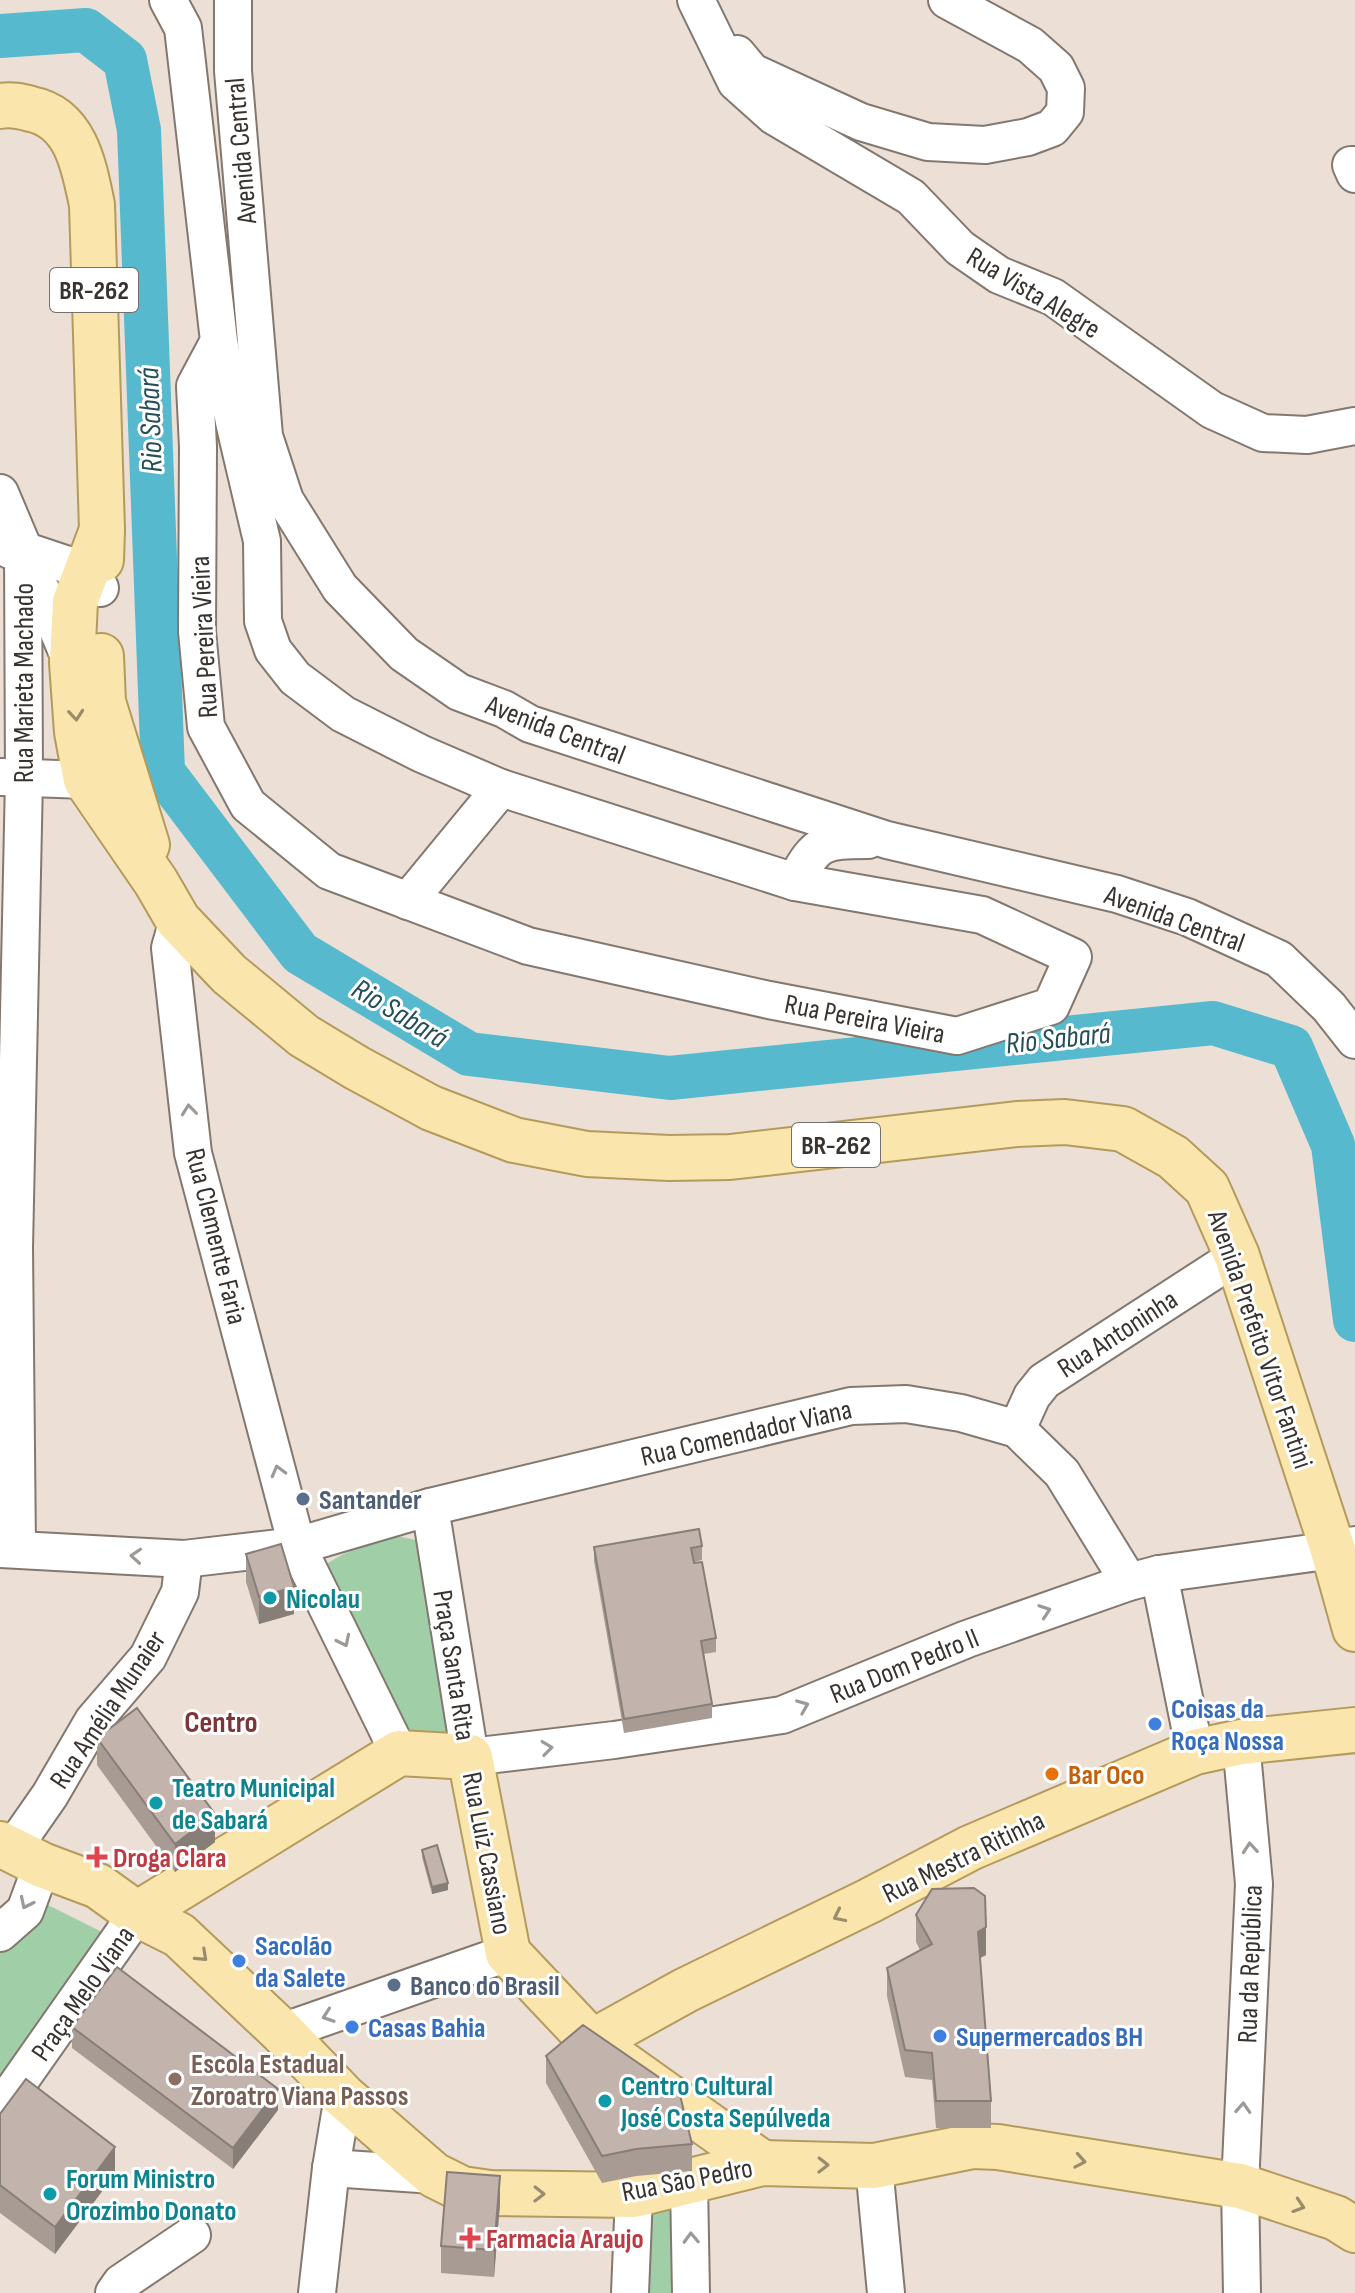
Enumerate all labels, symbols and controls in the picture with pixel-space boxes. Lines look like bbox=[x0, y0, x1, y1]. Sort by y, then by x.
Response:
street label: Avenida Central bbox=[219, 76, 264, 226]
street label: Rua Vista Alegre bbox=[960, 240, 1106, 346]
road number: BR-262 bbox=[50, 268, 138, 312]
water label: Rio Sabará bbox=[131, 367, 171, 473]
street label: Rua Pereira Vieira bbox=[184, 555, 225, 719]
street label: Rua Marieta Machado bbox=[8, 583, 41, 783]
street label: Avenida Central bbox=[480, 688, 630, 772]
one-way arrow bbox=[67, 709, 84, 722]
street label: Avenida Central bbox=[1099, 879, 1249, 960]
water label: Rio Sabará bbox=[345, 971, 454, 1056]
street label: Rua Pereira Vieira bbox=[782, 988, 948, 1051]
water label: Rio Sabará bbox=[1004, 1016, 1112, 1062]
one-way arrow bbox=[180, 1103, 197, 1116]
road number: BR-262 bbox=[792, 1123, 880, 1167]
street label: Rua Clemente Faria bbox=[178, 1145, 253, 1328]
street label: Avenida Prefeito Vitor Fantini bbox=[1200, 1205, 1319, 1473]
street label: Rua Antoninha bbox=[1052, 1283, 1184, 1385]
street label: Rua Comendador Viana bbox=[638, 1393, 855, 1474]
one-way arrow bbox=[270, 1464, 287, 1478]
place label: Santander bbox=[319, 1484, 422, 1517]
marker: Santander bbox=[294, 1490, 312, 1508]
one-way arrow bbox=[129, 1548, 142, 1565]
place label: Nicolau bbox=[286, 1583, 360, 1616]
street label: Praça Santa Rita bbox=[425, 1588, 482, 1743]
marker: Nicolau bbox=[261, 1589, 279, 1607]
one-way arrow bbox=[1037, 1605, 1051, 1621]
street label: Rua Dom Pedro II bbox=[825, 1622, 984, 1711]
street label: Rua Amélia Munaier bbox=[43, 1625, 173, 1795]
one-way arrow bbox=[335, 1633, 350, 1648]
place label: Coisas da Roça Nossa bbox=[1171, 1693, 1284, 1758]
one-way arrow bbox=[795, 1699, 809, 1716]
district label: Centro bbox=[184, 1705, 258, 1741]
marker: Coisas da Roça Nossa bbox=[1146, 1715, 1164, 1733]
one-way arrow bbox=[540, 1740, 554, 1757]
place label: Bar Oco bbox=[1068, 1759, 1144, 1792]
marker: Bar Oco bbox=[1043, 1765, 1061, 1783]
street label: Rua Luiz Cassiano bbox=[455, 1769, 518, 1937]
place label: Teatro Municipal de Sabará bbox=[172, 1772, 335, 1837]
marker: Teatro Municipal de Sabará bbox=[147, 1794, 165, 1812]
street label: Rua Mestra Ritinha bbox=[877, 1804, 1050, 1911]
place label: Droga Clara bbox=[113, 1842, 227, 1875]
one-way arrow bbox=[1242, 1842, 1259, 1855]
marker: Droga Clara bbox=[88, 1848, 106, 1866]
street label: Rua da República bbox=[1231, 1884, 1270, 2044]
one-way arrow bbox=[21, 1895, 36, 1909]
one-way arrow bbox=[832, 1906, 847, 1922]
street label: Praça Melo Viana bbox=[25, 1920, 142, 2068]
place label: Sacolão da Salete bbox=[255, 1930, 346, 1995]
one-way arrow bbox=[193, 1947, 207, 1962]
marker: Sacolão da Salete bbox=[230, 1952, 248, 1970]
place label: Banco do Brasil bbox=[410, 1970, 560, 2003]
marker: Banco do Brasil bbox=[385, 1976, 403, 1994]
one-way arrow bbox=[322, 2006, 336, 2022]
place label: Casas Bahia bbox=[368, 2012, 485, 2045]
marker: Casas Bahia bbox=[343, 2018, 361, 2036]
place label: Supermercados BH bbox=[956, 2021, 1143, 2054]
marker: Supermercados BH bbox=[931, 2027, 949, 2045]
place label: Escola Estadual Zoroatro Viana Passos bbox=[191, 2048, 409, 2113]
marker: Escola Estadual Zoroatro Viana Passos bbox=[166, 2070, 184, 2088]
place label: Centro Cultural José Costa Sepúlveda bbox=[620, 2070, 831, 2135]
marker: Centro Cultural José Costa Sepúlveda bbox=[596, 2092, 614, 2110]
one-way arrow bbox=[1235, 2101, 1252, 2114]
one-way arrow bbox=[1073, 2151, 1087, 2168]
street label: Rua São Pedro bbox=[619, 2152, 756, 2209]
one-way arrow bbox=[817, 2156, 830, 2173]
place label: Forum Ministro Orozimbo Donato bbox=[66, 2163, 237, 2228]
marker: Forum Ministro Orozimbo Donato bbox=[41, 2185, 59, 2203]
one-way arrow bbox=[533, 2185, 546, 2203]
one-way arrow bbox=[1291, 2196, 1305, 2212]
place label: Farmacia Araujo bbox=[486, 2223, 644, 2256]
marker: Farmacia Araujo bbox=[461, 2229, 479, 2247]
one-way arrow bbox=[683, 2231, 700, 2244]

